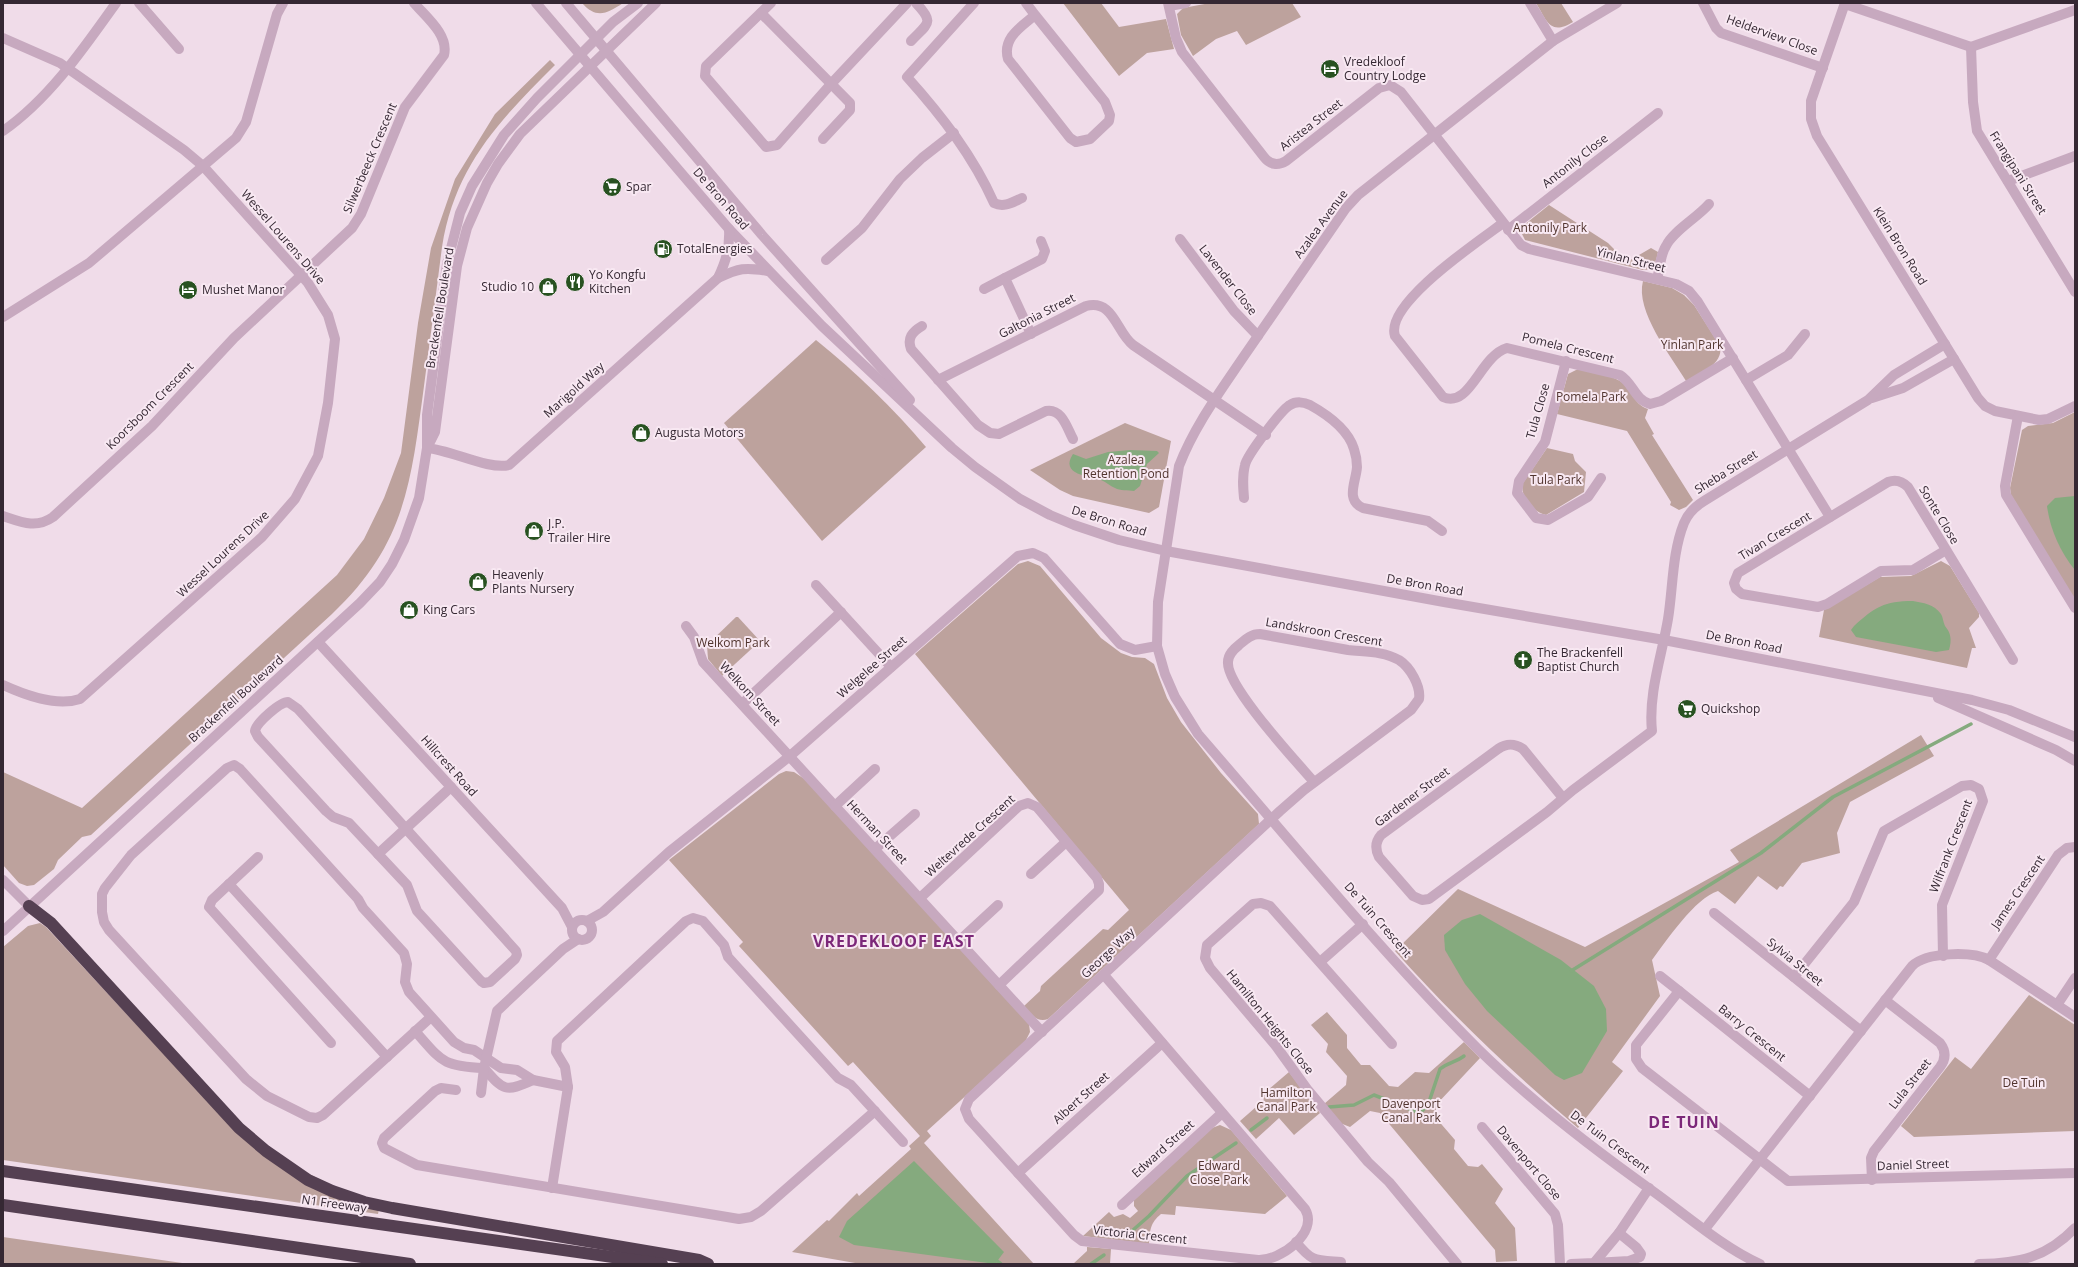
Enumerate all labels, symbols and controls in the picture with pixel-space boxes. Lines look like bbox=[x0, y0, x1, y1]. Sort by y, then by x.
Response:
street label: Helderview Close bbox=[1724, 10, 1820, 59]
place label: Vredekloof Country Lodge bbox=[1344, 53, 1426, 84]
hotel icon: Vredekloof Country Lodge bbox=[1319, 58, 1341, 80]
street label: Aristea Street bbox=[1276, 95, 1346, 155]
street label: Silwerbeeck Crescent bbox=[339, 100, 401, 216]
street label: Frangipani Street bbox=[1986, 128, 2051, 218]
street label: Antonily Close bbox=[1538, 129, 1611, 192]
street label: De Bron Road bbox=[690, 164, 753, 234]
supermarket icon: Spar bbox=[601, 176, 623, 198]
place label: Spar bbox=[626, 178, 652, 195]
street label: Wessel Lourens Drive bbox=[238, 186, 329, 288]
street label: Azalea Avenue bbox=[1290, 186, 1351, 262]
street label: Klein Bron Road bbox=[1869, 203, 1931, 288]
park label: Antonily Park bbox=[1513, 219, 1588, 236]
fuel station icon: TotalEnergies bbox=[652, 238, 674, 260]
place label: TotalEnergies bbox=[677, 240, 753, 257]
street label: Lavender Close bbox=[1195, 241, 1262, 319]
street label: Yinlan Street bbox=[1595, 243, 1668, 276]
street label: Brackenfell Boulevard bbox=[422, 246, 457, 370]
place label: Yo Kongfu Kitchen bbox=[589, 266, 646, 297]
restaurant icon: Yo Kongfu Kitchen bbox=[564, 271, 586, 293]
shop icon: Studio 10 bbox=[537, 276, 559, 298]
place label: Studio 10 bbox=[481, 278, 534, 295]
hotel icon: Mushet Manor bbox=[177, 279, 199, 301]
place label: Mushet Manor bbox=[202, 281, 284, 298]
street label: Galtonia Street bbox=[996, 289, 1078, 342]
street label: Pomela Crescent bbox=[1520, 328, 1616, 367]
park label: Yinlan Park bbox=[1661, 336, 1724, 353]
street label: Marigold Way bbox=[540, 357, 608, 422]
street label: Koorsboom Crescent bbox=[102, 358, 197, 453]
street label: Tula Close bbox=[1521, 381, 1554, 441]
park label: Pomela Park bbox=[1556, 388, 1627, 405]
shop icon: Augusta Motors bbox=[630, 422, 652, 444]
place label: Augusta Motors bbox=[655, 424, 744, 441]
street label: Sheba Street bbox=[1691, 445, 1760, 498]
park label: Azalea Retention Pond bbox=[1083, 451, 1169, 482]
park label: Tula Park bbox=[1530, 471, 1583, 488]
street label: Sonte Close bbox=[1915, 482, 1964, 547]
street label: De Bron Road bbox=[1070, 501, 1149, 540]
street label: Wessel Lourens Drive bbox=[173, 506, 273, 601]
street label: Tivan Crescent bbox=[1735, 507, 1814, 564]
place label: J.P. Trailer Hire bbox=[547, 515, 611, 546]
shop icon: J.P. Trailer Hire bbox=[523, 520, 545, 542]
place label: Heavenly Plants Nursery bbox=[492, 566, 575, 597]
street label: De Bron Road bbox=[1385, 569, 1465, 600]
shop icon: Heavenly Plants Nursery bbox=[467, 571, 489, 593]
shop icon: King Cars bbox=[398, 599, 420, 621]
place label: King Cars bbox=[423, 601, 476, 618]
street label: Landskroon Crescent bbox=[1264, 613, 1384, 650]
street label: De Bron Road bbox=[1704, 626, 1784, 657]
street label: Welgelee Street bbox=[833, 632, 910, 702]
park label: Welkom Park bbox=[696, 634, 771, 651]
place label: The Brackenfell Baptist Church bbox=[1537, 644, 1623, 675]
church icon: The Brackenfell Baptist Church bbox=[1512, 649, 1534, 671]
street label: Brackenfell Boulevard bbox=[184, 651, 287, 746]
street label: Welkom Street bbox=[716, 658, 785, 729]
supermarket icon: Quickshop bbox=[1676, 698, 1698, 720]
place label: Quickshop bbox=[1701, 700, 1760, 717]
street label: Hillcrest Road bbox=[417, 731, 481, 800]
street label: Gardener Street bbox=[1371, 763, 1453, 830]
street label: Weltevrede Crescent bbox=[921, 791, 1018, 881]
street label: Herman Street bbox=[843, 796, 912, 868]
street label: Wilfrank Crescent bbox=[1925, 797, 1976, 895]
street label: James Crescent bbox=[1986, 851, 2049, 933]
street label: De Tuin Crescent bbox=[1341, 878, 1416, 961]
street label: George Way bbox=[1077, 923, 1139, 982]
district label: VREDEKLOOF EAST bbox=[813, 930, 975, 952]
street label: Sylvia Street bbox=[1764, 934, 1827, 990]
street label: Hamilton Heights Close bbox=[1223, 966, 1318, 1078]
street label: Barry Crescent bbox=[1715, 1000, 1790, 1065]
street label: Lula Street bbox=[1884, 1055, 1935, 1113]
street label: Albert Street bbox=[1049, 1068, 1113, 1128]
park label: De Tuin bbox=[2003, 1074, 2045, 1091]
park label: Hamilton Canal Park bbox=[1256, 1084, 1316, 1115]
park label: Davenport Canal Park bbox=[1381, 1095, 1441, 1126]
street label: De Tuin Crescent bbox=[1567, 1106, 1653, 1177]
district label: DE TUIN bbox=[1648, 1111, 1720, 1133]
street label: Edward Street bbox=[1128, 1116, 1198, 1181]
street label: Davenport Close bbox=[1493, 1122, 1566, 1204]
street label: Daniel Street bbox=[1877, 1155, 1949, 1174]
park label: Edward Close Park bbox=[1190, 1157, 1249, 1188]
street label: N1 Freeway bbox=[300, 1191, 369, 1217]
street label: Victoria Crescent bbox=[1092, 1221, 1188, 1248]

